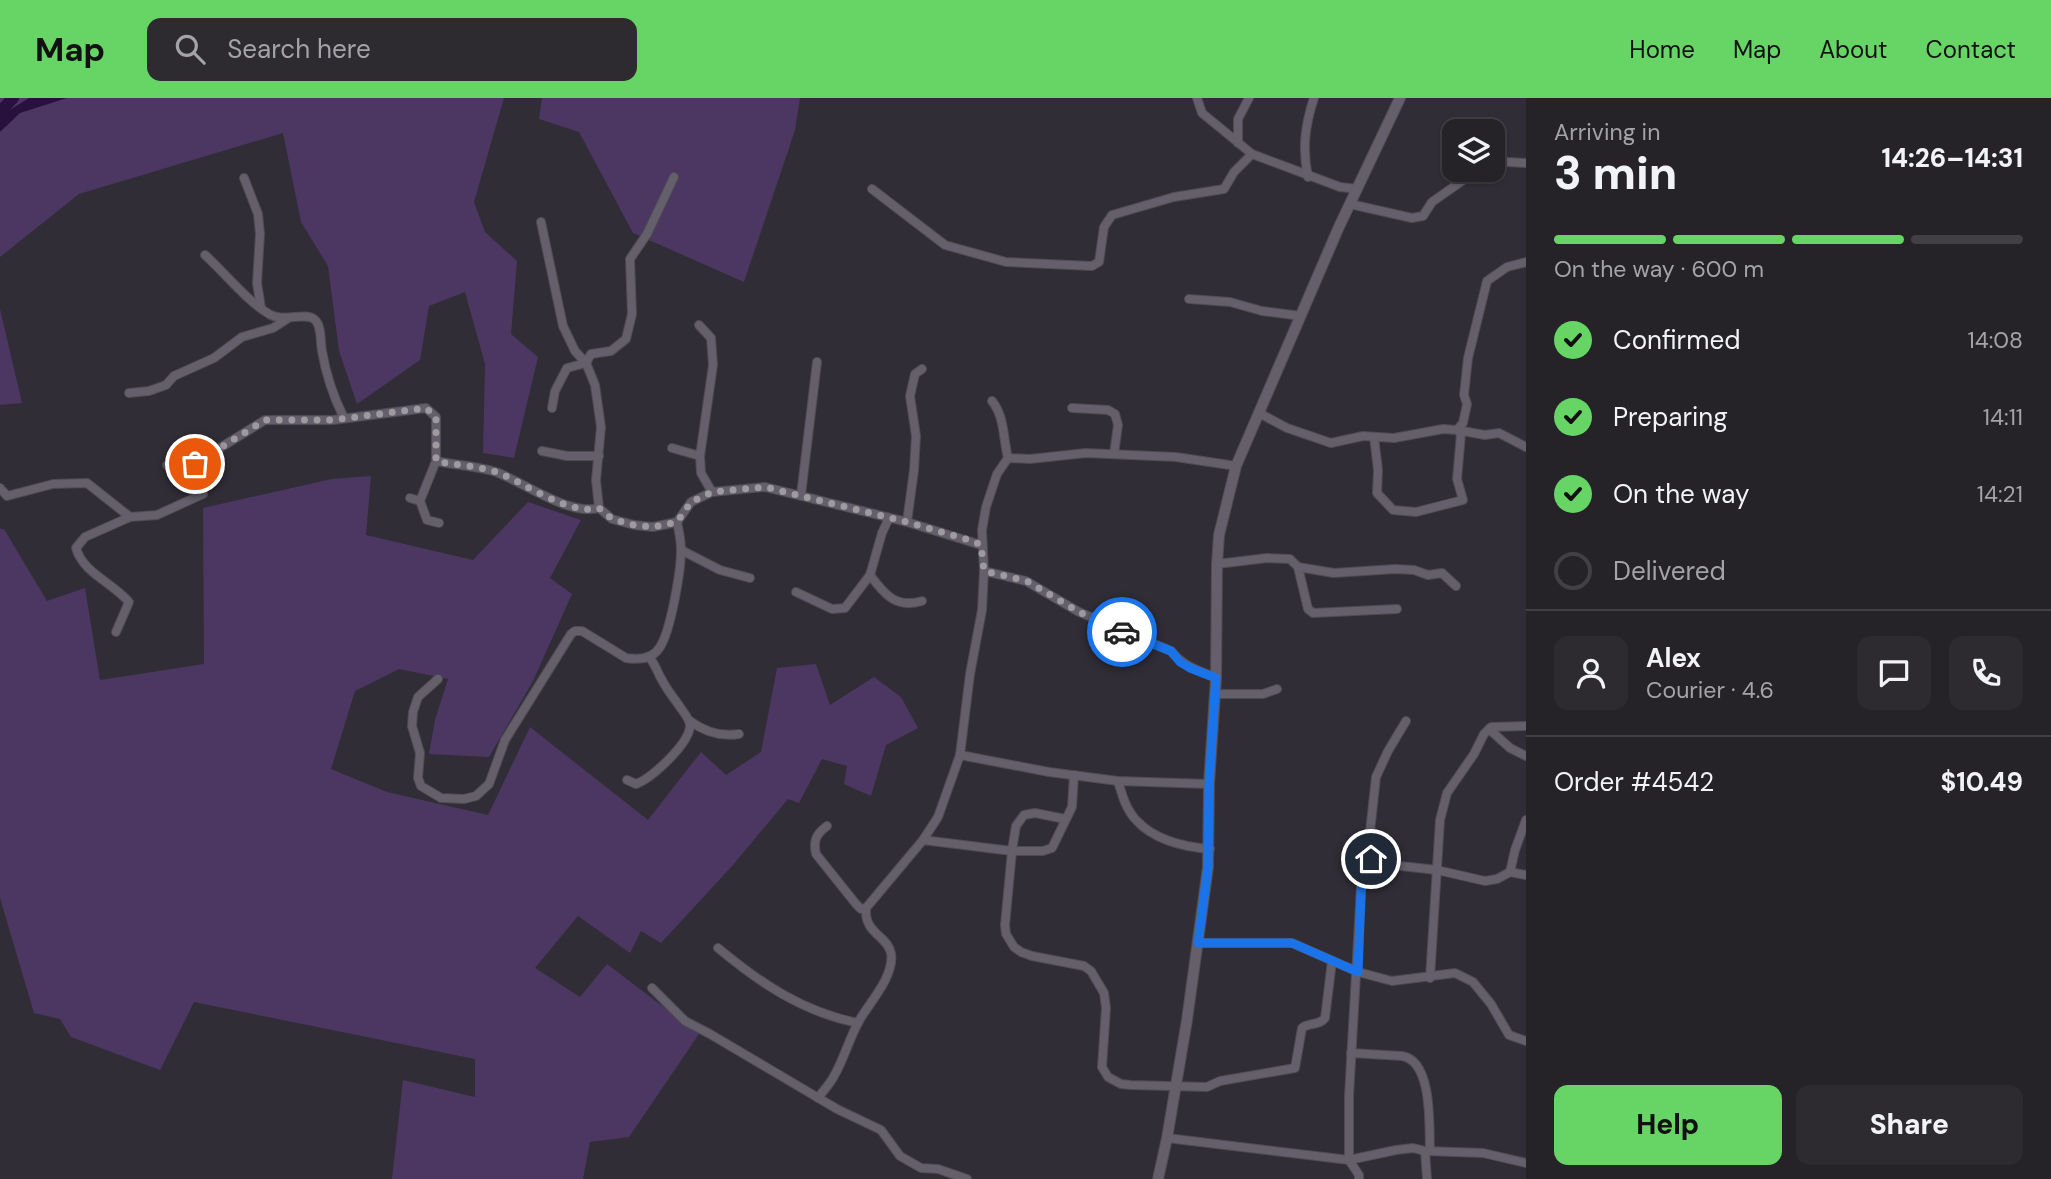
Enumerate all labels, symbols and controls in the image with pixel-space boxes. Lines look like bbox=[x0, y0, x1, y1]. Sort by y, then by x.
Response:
search box bbox=[147, 18, 637, 81]
text: Map bbox=[35, 28, 105, 71]
icon: search bbox=[171, 30, 209, 68]
text: Search here bbox=[227, 32, 371, 66]
text: Home bbox=[1629, 34, 1695, 65]
text: Map bbox=[1733, 34, 1781, 65]
text: About bbox=[1819, 34, 1888, 65]
text: Contact bbox=[1926, 34, 2016, 65]
text: Arriving in bbox=[1554, 117, 1660, 147]
map controls bbox=[1442, 119, 1505, 182]
button: layers bbox=[1442, 119, 1505, 182]
text: 14:26–14:31 bbox=[1881, 141, 2023, 175]
text: 3 min bbox=[1554, 143, 1677, 203]
text: On the way · 600 m bbox=[1554, 254, 1764, 284]
icon: check bbox=[1554, 321, 1592, 359]
text: Confirmed bbox=[1613, 323, 1740, 357]
text: 14:08 bbox=[1968, 325, 2023, 355]
icon: check bbox=[1554, 398, 1592, 436]
text: Preparing bbox=[1613, 400, 1728, 434]
text: 14:11 bbox=[1983, 402, 2023, 432]
pin bbox=[165, 434, 225, 494]
icon: bag bbox=[176, 445, 214, 483]
icon: check bbox=[1554, 475, 1592, 513]
text: On the way bbox=[1613, 477, 1749, 511]
text: 14:21 bbox=[1977, 479, 2023, 509]
text: Delivered bbox=[1613, 554, 1726, 588]
courier bbox=[1087, 597, 1157, 667]
icon: car bbox=[1103, 613, 1141, 651]
button: person bbox=[1554, 636, 1628, 710]
button: chat bbox=[1857, 636, 1931, 710]
button: phone bbox=[1949, 636, 2023, 710]
text: Alex bbox=[1646, 641, 1701, 675]
text: Courier · 4.6 bbox=[1646, 675, 1774, 705]
text: Order #4542 bbox=[1554, 765, 1714, 799]
text: $10.49 bbox=[1941, 765, 2023, 799]
pin bbox=[1341, 829, 1401, 889]
icon: home bbox=[1352, 840, 1390, 878]
button: Help bbox=[1554, 1085, 1782, 1165]
button: Share bbox=[1796, 1085, 2023, 1165]

